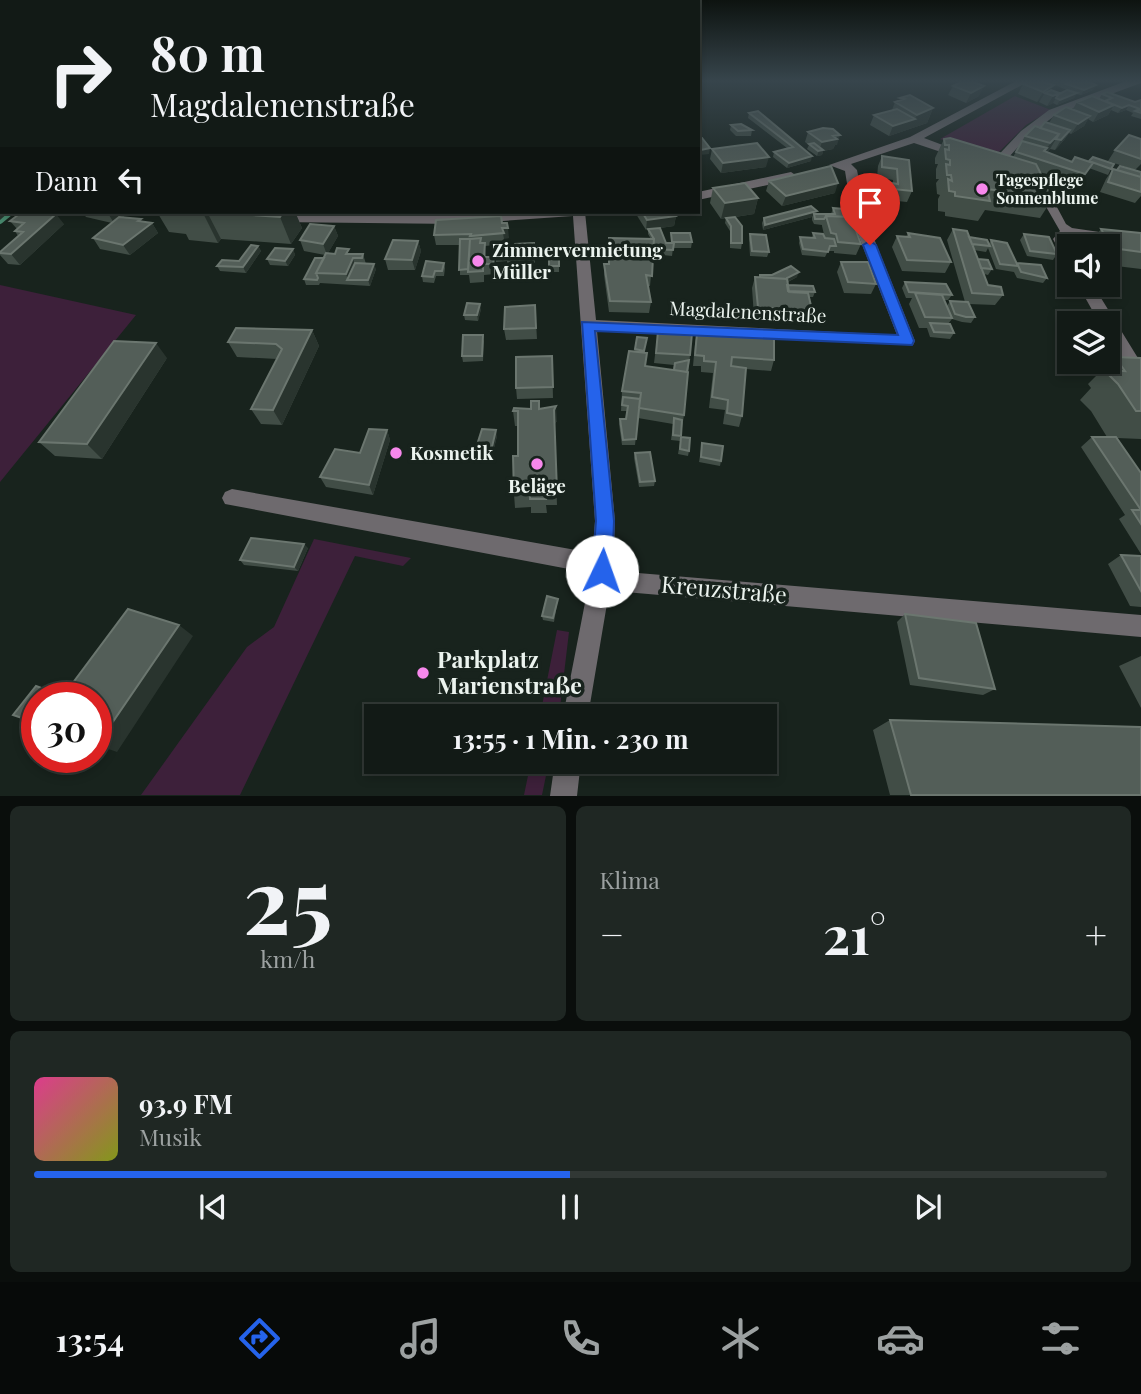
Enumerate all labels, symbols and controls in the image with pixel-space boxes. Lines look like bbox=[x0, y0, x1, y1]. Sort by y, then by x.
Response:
text: 80 m bbox=[150, 19, 265, 84]
icon: right bbox=[35, 28, 126, 119]
text: Magdalenenstraße bbox=[150, 82, 415, 125]
icon: left bbox=[112, 161, 150, 199]
text: Dann bbox=[35, 163, 98, 198]
place label: Tagespflege Sonnenblume bbox=[996, 169, 1098, 208]
pin bbox=[840, 173, 900, 245]
marker: Tagespflege Sonnenblume bbox=[974, 181, 990, 197]
icon: arrive bbox=[851, 184, 889, 222]
map controls bbox=[1057, 234, 1120, 374]
button: sound bbox=[1057, 234, 1120, 297]
place label: Zimmervermietung Müller bbox=[492, 236, 663, 284]
marker: Zimmervermietung Müller bbox=[470, 253, 486, 269]
street label: Magdalenenstraße bbox=[669, 294, 827, 328]
button: layers bbox=[1057, 311, 1120, 374]
place label: Kosmetik bbox=[410, 439, 494, 465]
marker: Kosmetik bbox=[388, 445, 404, 461]
marker: Beläge bbox=[529, 456, 545, 472]
place label: Beläge bbox=[508, 472, 566, 498]
position arrow bbox=[565, 534, 639, 608]
street label: Kreuzstraße bbox=[660, 568, 788, 609]
place label: Parkplatz Marienstraße bbox=[437, 643, 582, 700]
marker: Parkplatz Marienstraße bbox=[415, 665, 431, 681]
speed limit sign: 30 bbox=[21, 682, 112, 773]
text: 13:55 · 1 Min. · 230 m bbox=[453, 721, 688, 756]
text: 25 bbox=[243, 837, 332, 958]
text: Klima bbox=[600, 864, 660, 895]
text: 21° bbox=[823, 899, 886, 968]
text: − bbox=[600, 908, 624, 959]
text: + bbox=[1085, 908, 1107, 959]
text: km/h bbox=[260, 943, 315, 974]
text: 93.9 FM bbox=[139, 1086, 233, 1121]
text: Musik bbox=[139, 1121, 202, 1152]
icon: previous bbox=[194, 1188, 232, 1226]
icon: pause bbox=[551, 1188, 589, 1226]
icon: next bbox=[909, 1188, 947, 1226]
icon: directions bbox=[235, 1314, 284, 1363]
icon: music bbox=[396, 1314, 445, 1363]
icon: phone bbox=[556, 1314, 605, 1363]
icon: climate bbox=[716, 1314, 765, 1363]
icon: car bbox=[876, 1314, 925, 1363]
icon: filters bbox=[1036, 1314, 1085, 1363]
text: 13:54 bbox=[56, 1317, 124, 1360]

